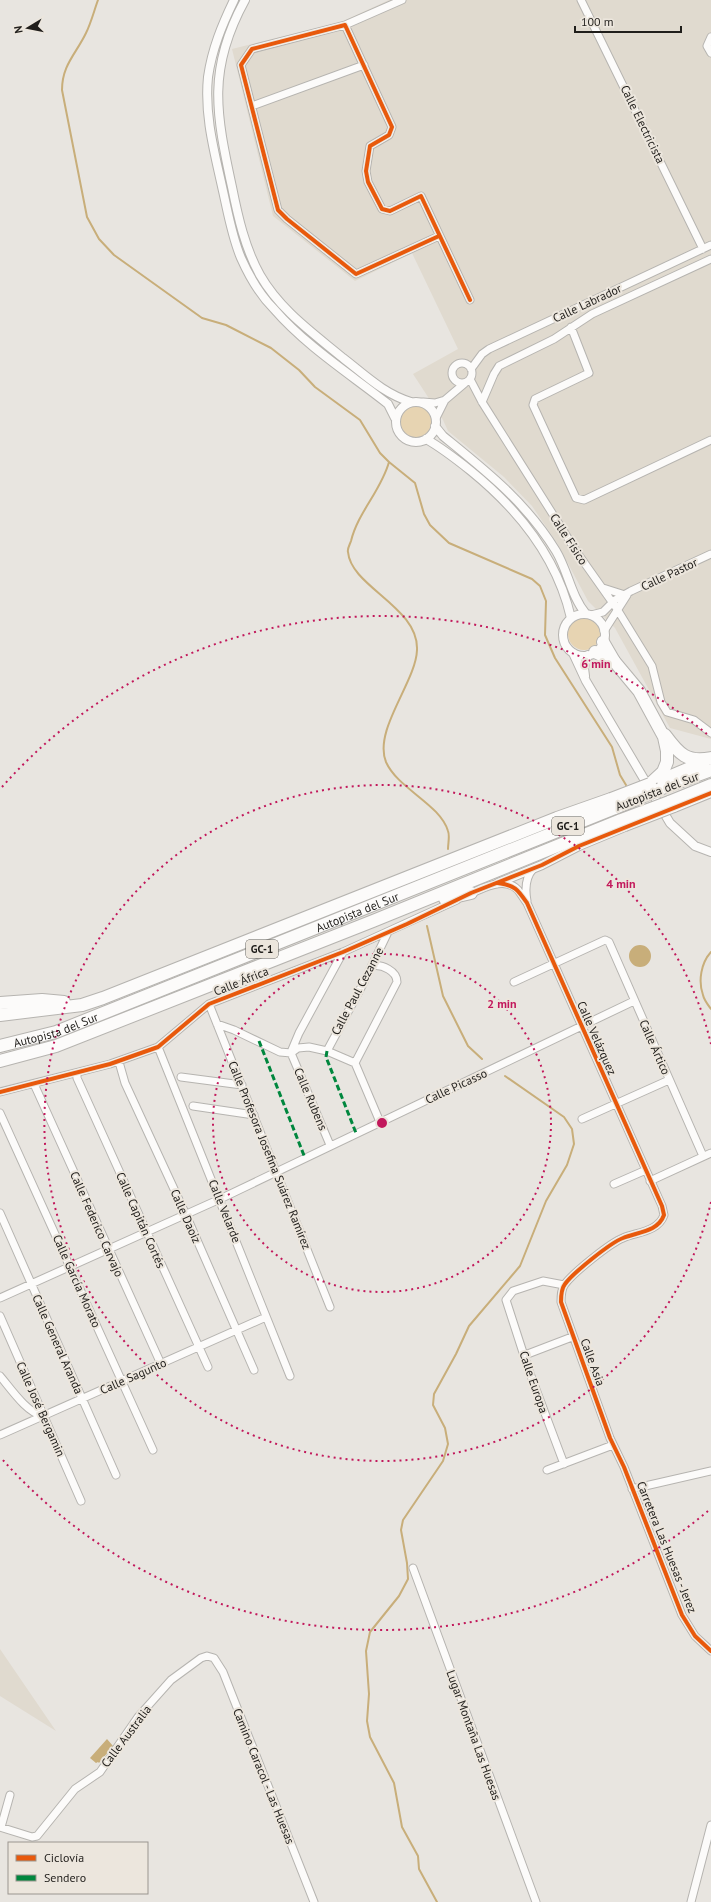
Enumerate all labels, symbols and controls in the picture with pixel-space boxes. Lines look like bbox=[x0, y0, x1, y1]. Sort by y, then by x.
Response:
north arrow bbox=[8, 8, 48, 48]
scale bar bbox=[575, 8, 681, 34]
text: 100 m bbox=[581, 14, 614, 29]
text: N bbox=[11, 25, 26, 35]
street label: Calle Electricista bbox=[618, 82, 668, 166]
street label: Calle Labrador bbox=[550, 280, 624, 326]
street label: Calle Físico bbox=[547, 511, 591, 567]
street label: Calle Pastor bbox=[638, 554, 700, 594]
text: 6 min bbox=[581, 656, 611, 671]
street label: Autopista del Sur bbox=[613, 768, 701, 814]
road number: GC-1 bbox=[552, 817, 584, 835]
text: 4 min bbox=[606, 876, 636, 891]
street label: Autopista del Sur bbox=[313, 888, 401, 935]
road number: GC-1 bbox=[246, 940, 278, 958]
street label: Calle Paul Cezanne bbox=[328, 945, 386, 1037]
street label: Calle África bbox=[211, 963, 271, 999]
text: 2 min bbox=[487, 996, 517, 1011]
street label: Calle Velázquez bbox=[574, 999, 620, 1077]
street label: Autopista del Sur bbox=[12, 1009, 100, 1050]
street label: Calle Ártico bbox=[636, 1017, 674, 1077]
street label: Calle Profesora Josefina Suárez Ramírez bbox=[225, 1059, 315, 1251]
street label: Calle Rubens bbox=[291, 1065, 331, 1133]
street label: Calle Picasso bbox=[423, 1065, 489, 1107]
centre of rings bbox=[375, 1116, 389, 1130]
street label: Calle Federico Carvajo bbox=[67, 1169, 127, 1279]
street label: Calle Capitán Cortés bbox=[113, 1170, 169, 1270]
street label: Calle Velarde bbox=[206, 1177, 244, 1245]
street label: Calle Daoiz bbox=[167, 1187, 205, 1245]
street label: Calle García Morato bbox=[50, 1232, 104, 1330]
street label: Calle General Aranda bbox=[29, 1292, 87, 1396]
street label: Calle Asia bbox=[577, 1336, 609, 1388]
street label: Calle Europa bbox=[516, 1349, 552, 1415]
street label: Calle Sagunto bbox=[97, 1355, 169, 1397]
street label: Calle José Bergamin bbox=[13, 1359, 69, 1459]
street label: Carretera Las Huesas - Jerez bbox=[634, 1479, 700, 1615]
street label: Lugar Montaña Las Huesas bbox=[443, 1668, 505, 1802]
street label: Calle Australia bbox=[98, 1702, 154, 1770]
street label: Camino Caracol - Las Huesas bbox=[230, 1706, 298, 1846]
legend bbox=[8, 1842, 148, 1894]
text: Ciclovía bbox=[44, 1850, 84, 1865]
text: Sendero bbox=[44, 1870, 86, 1885]

